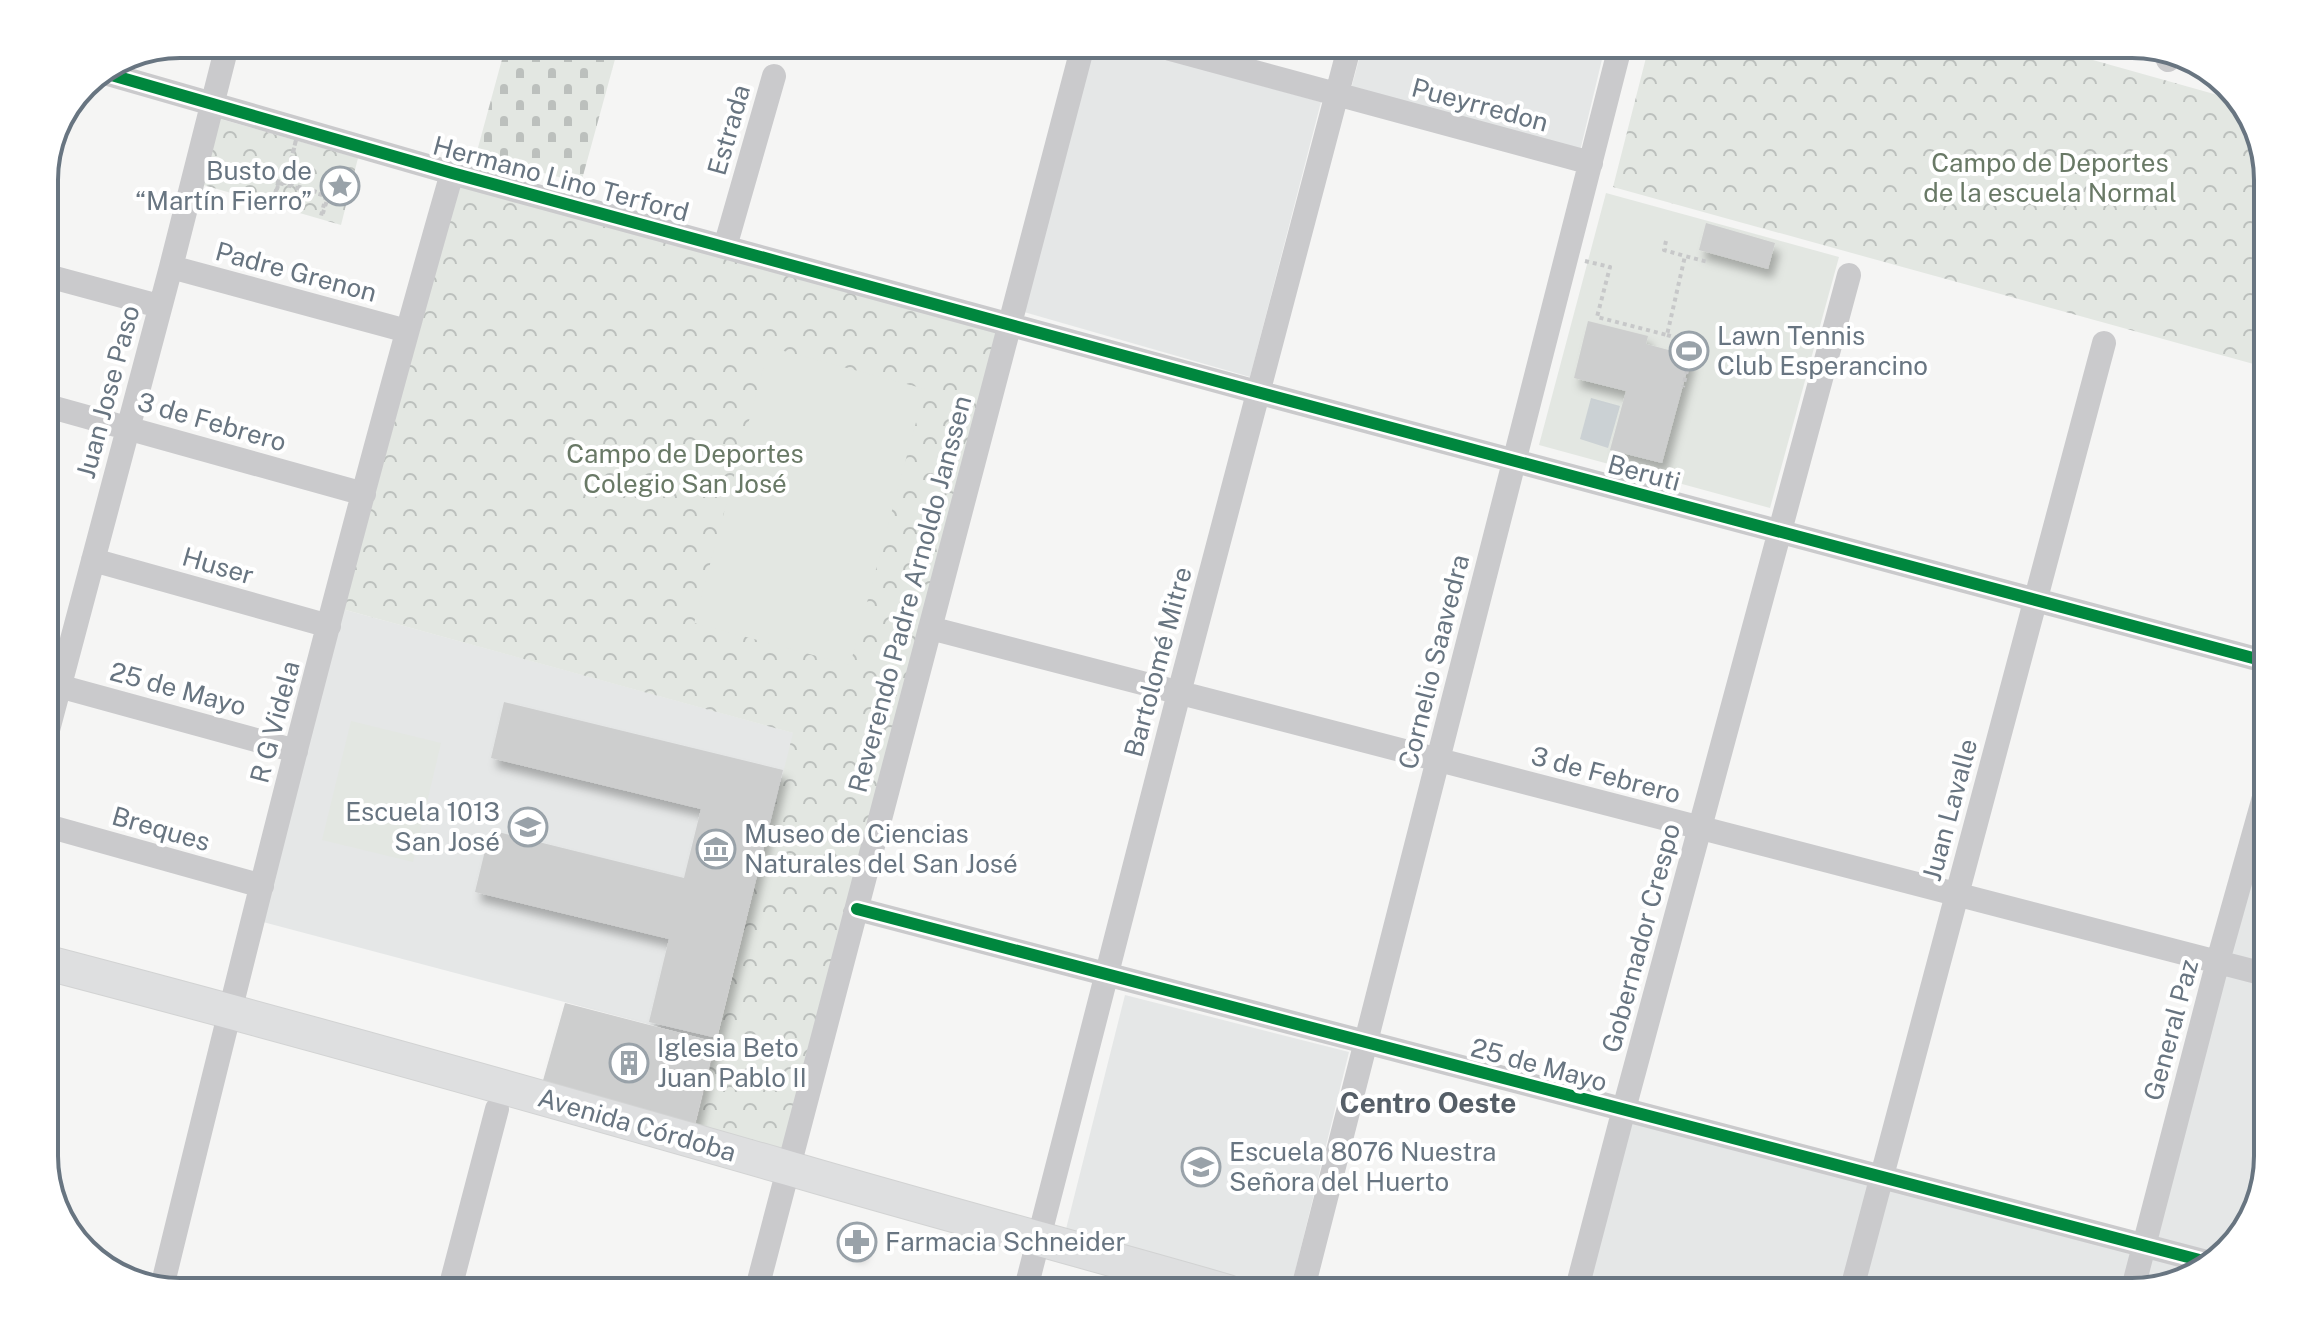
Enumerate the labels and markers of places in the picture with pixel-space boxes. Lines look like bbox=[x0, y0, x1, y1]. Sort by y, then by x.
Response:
place label: Busto de “Martín Fierro” bbox=[135, 155, 312, 216]
place icon: Busto de “Martín Fierro” bbox=[319, 165, 361, 207]
place label: Lawn Tennis Club Esperancino bbox=[1717, 320, 1928, 381]
sports icon: Lawn Tennis Club Esperancino bbox=[1668, 330, 1710, 372]
place label: Escuela 1013 San José bbox=[345, 796, 500, 857]
school or university icon: Escuela 1013 San José bbox=[507, 806, 549, 848]
place label: Museo de Ciencias Naturales del San José bbox=[744, 818, 1018, 879]
museum icon: Museo de Ciencias Naturales del San José bbox=[695, 828, 737, 870]
place label: Iglesia Beto Juan Pablo II bbox=[657, 1032, 807, 1093]
building icon: Iglesia Beto Juan Pablo II bbox=[608, 1042, 650, 1084]
place label: Escuela 8076 Nuestra Señora del Huerto bbox=[1229, 1136, 1496, 1197]
school or university icon: Escuela 8076 Nuestra Señora del Huerto bbox=[1180, 1146, 1222, 1188]
pharmacy icon: Farmacia Schneider bbox=[836, 1221, 878, 1263]
place label: Farmacia Schneider bbox=[885, 1226, 1126, 1257]

